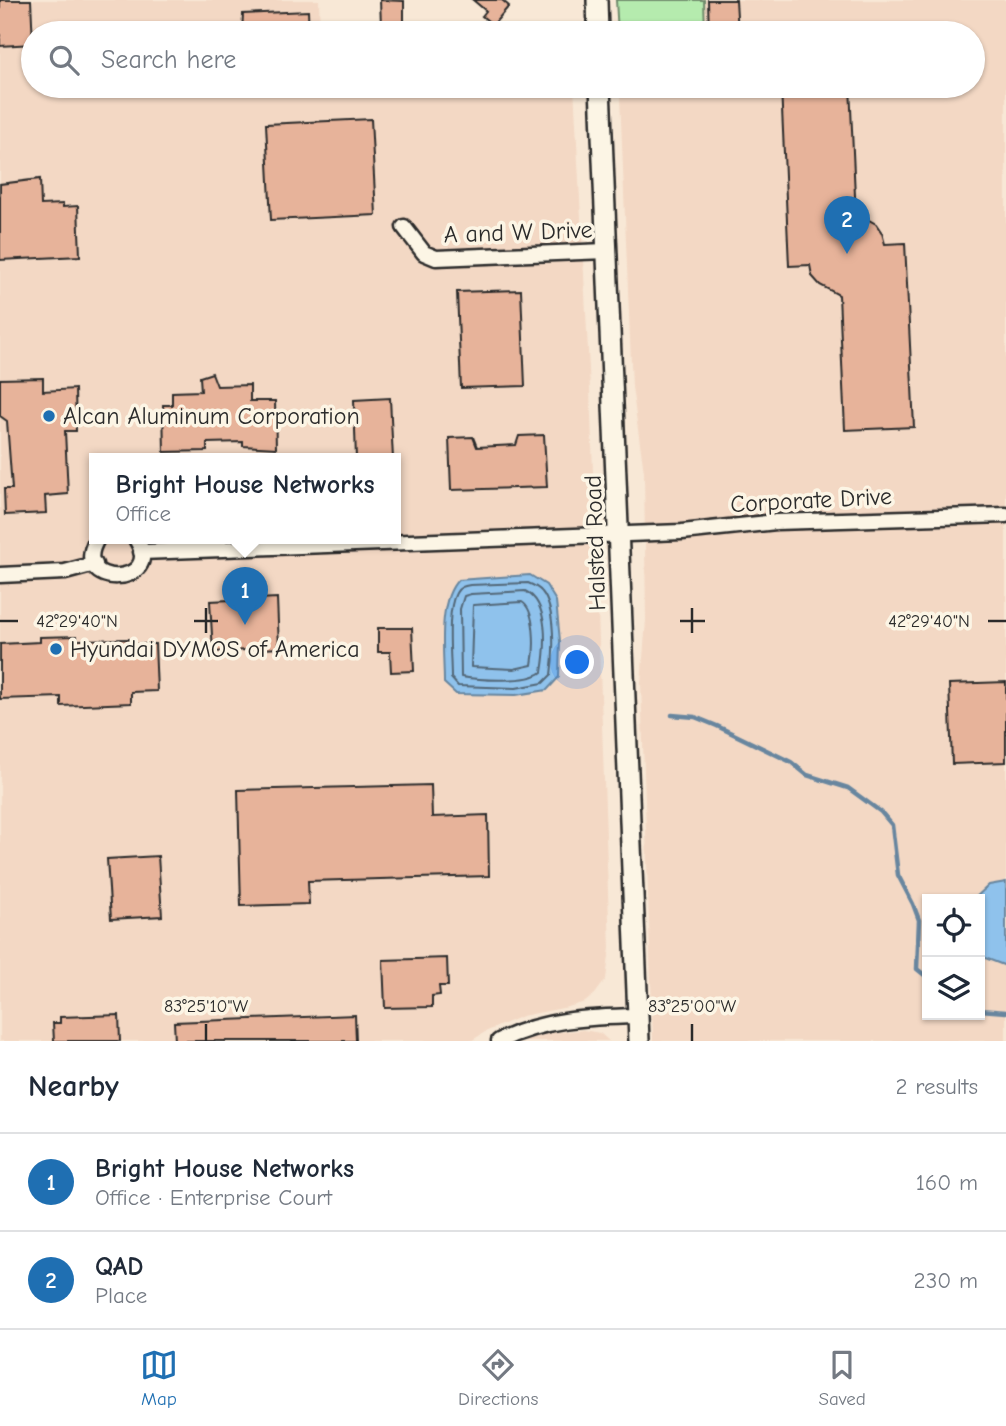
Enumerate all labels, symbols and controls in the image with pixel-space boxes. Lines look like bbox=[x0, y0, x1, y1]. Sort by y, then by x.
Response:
search box bbox=[21, 21, 985, 98]
icon: search bbox=[45, 41, 83, 79]
text: Search here bbox=[101, 45, 236, 75]
pin: 2 bbox=[824, 196, 870, 254]
street label: A and W Drive bbox=[443, 215, 593, 249]
place label: Alcan Aluminum Corporation bbox=[63, 402, 360, 430]
marker: Alcan Aluminum Corporation bbox=[41, 408, 57, 424]
popup bbox=[89, 453, 401, 544]
text: Bright House Networks bbox=[116, 470, 375, 500]
street label: Halsted Road bbox=[579, 475, 611, 611]
street label: Corporate Drive bbox=[730, 482, 892, 518]
text: Office bbox=[116, 500, 171, 527]
pin: 1 bbox=[222, 567, 268, 625]
text: 42°29'40"N bbox=[36, 611, 118, 632]
text: 42°29'40"N bbox=[888, 611, 970, 632]
place label: Hyundai DYMOS of America bbox=[70, 635, 360, 663]
marker: Hyundai DYMOS of America bbox=[48, 641, 64, 657]
your location bbox=[560, 645, 594, 679]
map controls bbox=[922, 894, 985, 1020]
button: locate bbox=[922, 894, 985, 957]
button: layers bbox=[922, 957, 985, 1020]
text: 83°25'10"W bbox=[164, 996, 248, 1017]
text: 83°25'00"W bbox=[648, 996, 736, 1017]
text: Nearby bbox=[28, 1069, 119, 1104]
text: 2 results bbox=[896, 1073, 978, 1100]
text: Bright House Networks bbox=[95, 1154, 354, 1184]
text: 1 bbox=[46, 1169, 56, 1196]
text: 160 m bbox=[916, 1169, 978, 1196]
text: Office · Enterprise Court bbox=[95, 1184, 332, 1211]
text: QAD bbox=[95, 1252, 143, 1282]
text: 2 bbox=[45, 1267, 57, 1294]
text: 230 m bbox=[914, 1267, 978, 1294]
text: Place bbox=[95, 1282, 147, 1309]
tab: Map bbox=[140, 1346, 178, 1410]
tab: Directions bbox=[458, 1346, 538, 1410]
tab: Saved bbox=[819, 1346, 866, 1410]

